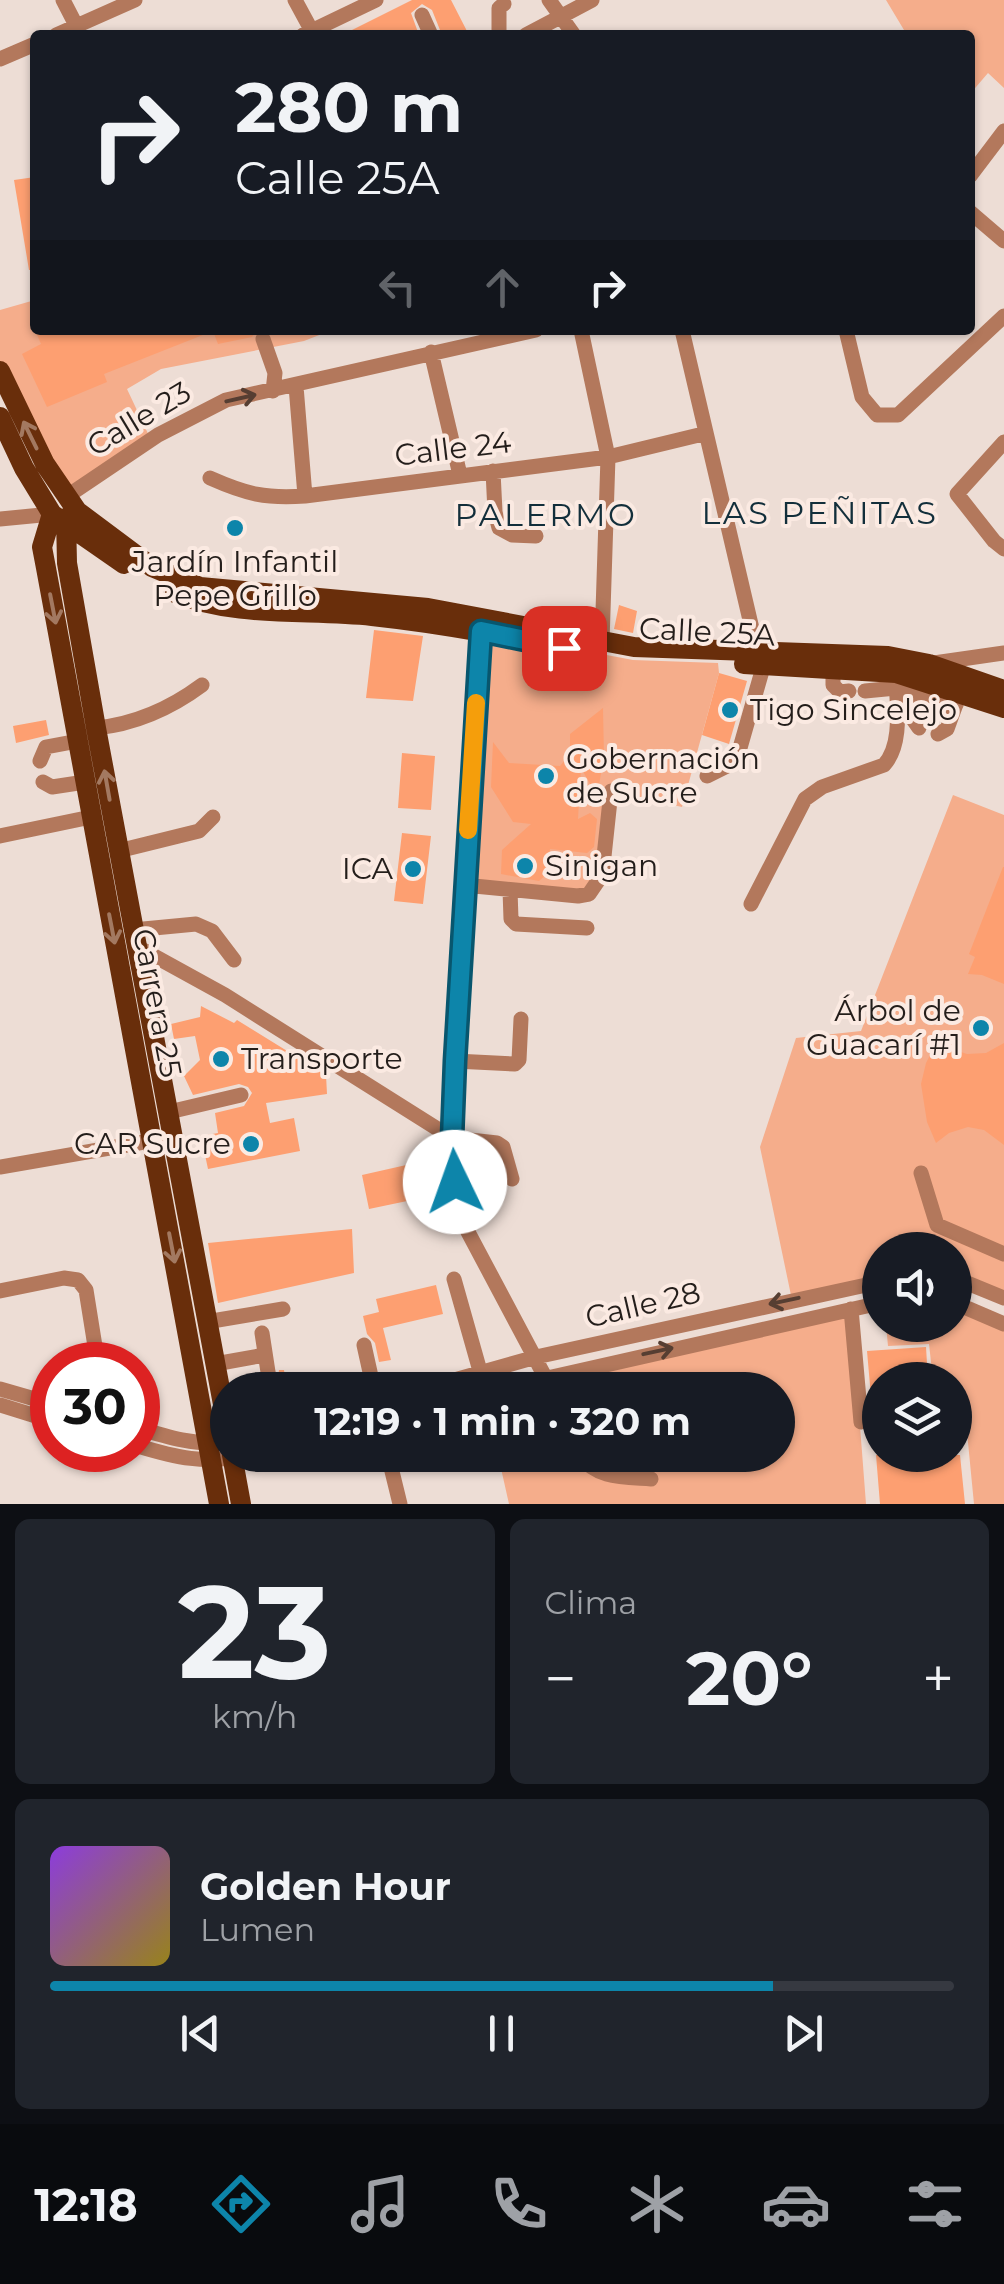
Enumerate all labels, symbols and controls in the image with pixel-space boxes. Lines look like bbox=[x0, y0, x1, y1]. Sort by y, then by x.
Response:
text: 280 m bbox=[235, 64, 463, 150]
icon: right bbox=[70, 70, 200, 200]
text: Calle 25A bbox=[235, 150, 440, 205]
icon: left bbox=[370, 260, 425, 315]
icon: ahead bbox=[475, 260, 530, 315]
icon: right bbox=[580, 260, 635, 315]
street label: Calle 23 bbox=[80, 373, 197, 464]
one-way arrow bbox=[224, 387, 256, 406]
one-way arrow bbox=[20, 421, 39, 450]
street label: Calle 24 bbox=[393, 423, 513, 474]
district label: LAS PEÑITAS bbox=[702, 493, 938, 532]
district label: PALERMO bbox=[455, 495, 637, 534]
marker: Jardín Infantil Pepe Grillo bbox=[224, 517, 246, 539]
place label: Jardín Infantil Pepe Grillo bbox=[131, 543, 338, 614]
one-way arrow bbox=[45, 592, 64, 624]
pin bbox=[522, 606, 607, 691]
street label: Calle 25A bbox=[638, 609, 777, 654]
icon: arrive bbox=[537, 621, 592, 676]
place label: Tigo Sincelejo bbox=[750, 691, 957, 728]
marker: Tigo Sincelejo bbox=[719, 699, 741, 721]
place label: Gobernación de Sucre bbox=[566, 740, 760, 811]
marker: Gobernación de Sucre bbox=[535, 765, 557, 787]
one-way arrow bbox=[96, 770, 115, 802]
place label: Sinigan bbox=[545, 847, 658, 884]
place label: ICA bbox=[342, 850, 393, 887]
marker: Sinigan bbox=[514, 855, 536, 877]
marker: ICA bbox=[402, 858, 424, 880]
one-way arrow bbox=[104, 912, 123, 944]
street label: Carrera 25 bbox=[125, 925, 190, 1080]
place label: Árbol de Guacarí #1 bbox=[806, 992, 961, 1063]
marker: Árbol de Guacarí #1 bbox=[970, 1017, 992, 1039]
place label: Transporte bbox=[241, 1040, 403, 1077]
marker: Transporte bbox=[210, 1048, 232, 1070]
place label: CAR Sucre bbox=[74, 1125, 231, 1162]
position arrow bbox=[403, 1130, 507, 1234]
marker: CAR Sucre bbox=[240, 1133, 262, 1155]
one-way arrow bbox=[163, 1232, 182, 1264]
map controls bbox=[862, 1232, 972, 1472]
button: sound bbox=[862, 1232, 972, 1342]
street label: Calle 28 bbox=[582, 1273, 704, 1336]
one-way arrow bbox=[769, 1293, 801, 1312]
one-way arrow bbox=[641, 1341, 673, 1360]
speed limit sign: 30 bbox=[30, 1342, 160, 1472]
button: layers bbox=[862, 1362, 972, 1472]
text: 12:19 · 1 min · 320 m bbox=[314, 1398, 691, 1445]
text: 23 bbox=[178, 1552, 332, 1711]
text: Clima bbox=[545, 1583, 637, 1622]
text: 20° bbox=[686, 1632, 813, 1724]
text: − bbox=[545, 1645, 576, 1712]
text: + bbox=[922, 1645, 954, 1712]
text: km/h bbox=[212, 1697, 297, 1736]
text: Golden Hour bbox=[200, 1863, 451, 1910]
text: Lumen bbox=[200, 1910, 315, 1949]
icon: previous bbox=[173, 2006, 228, 2061]
icon: pause bbox=[474, 2006, 529, 2061]
icon: next bbox=[776, 2006, 831, 2061]
icon: directions bbox=[206, 2169, 276, 2239]
icon: music bbox=[345, 2169, 415, 2239]
icon: phone bbox=[484, 2169, 554, 2239]
icon: climate bbox=[622, 2169, 692, 2239]
icon: car bbox=[761, 2169, 831, 2239]
icon: filters bbox=[900, 2169, 970, 2239]
text: 12:18 bbox=[34, 2177, 138, 2232]

